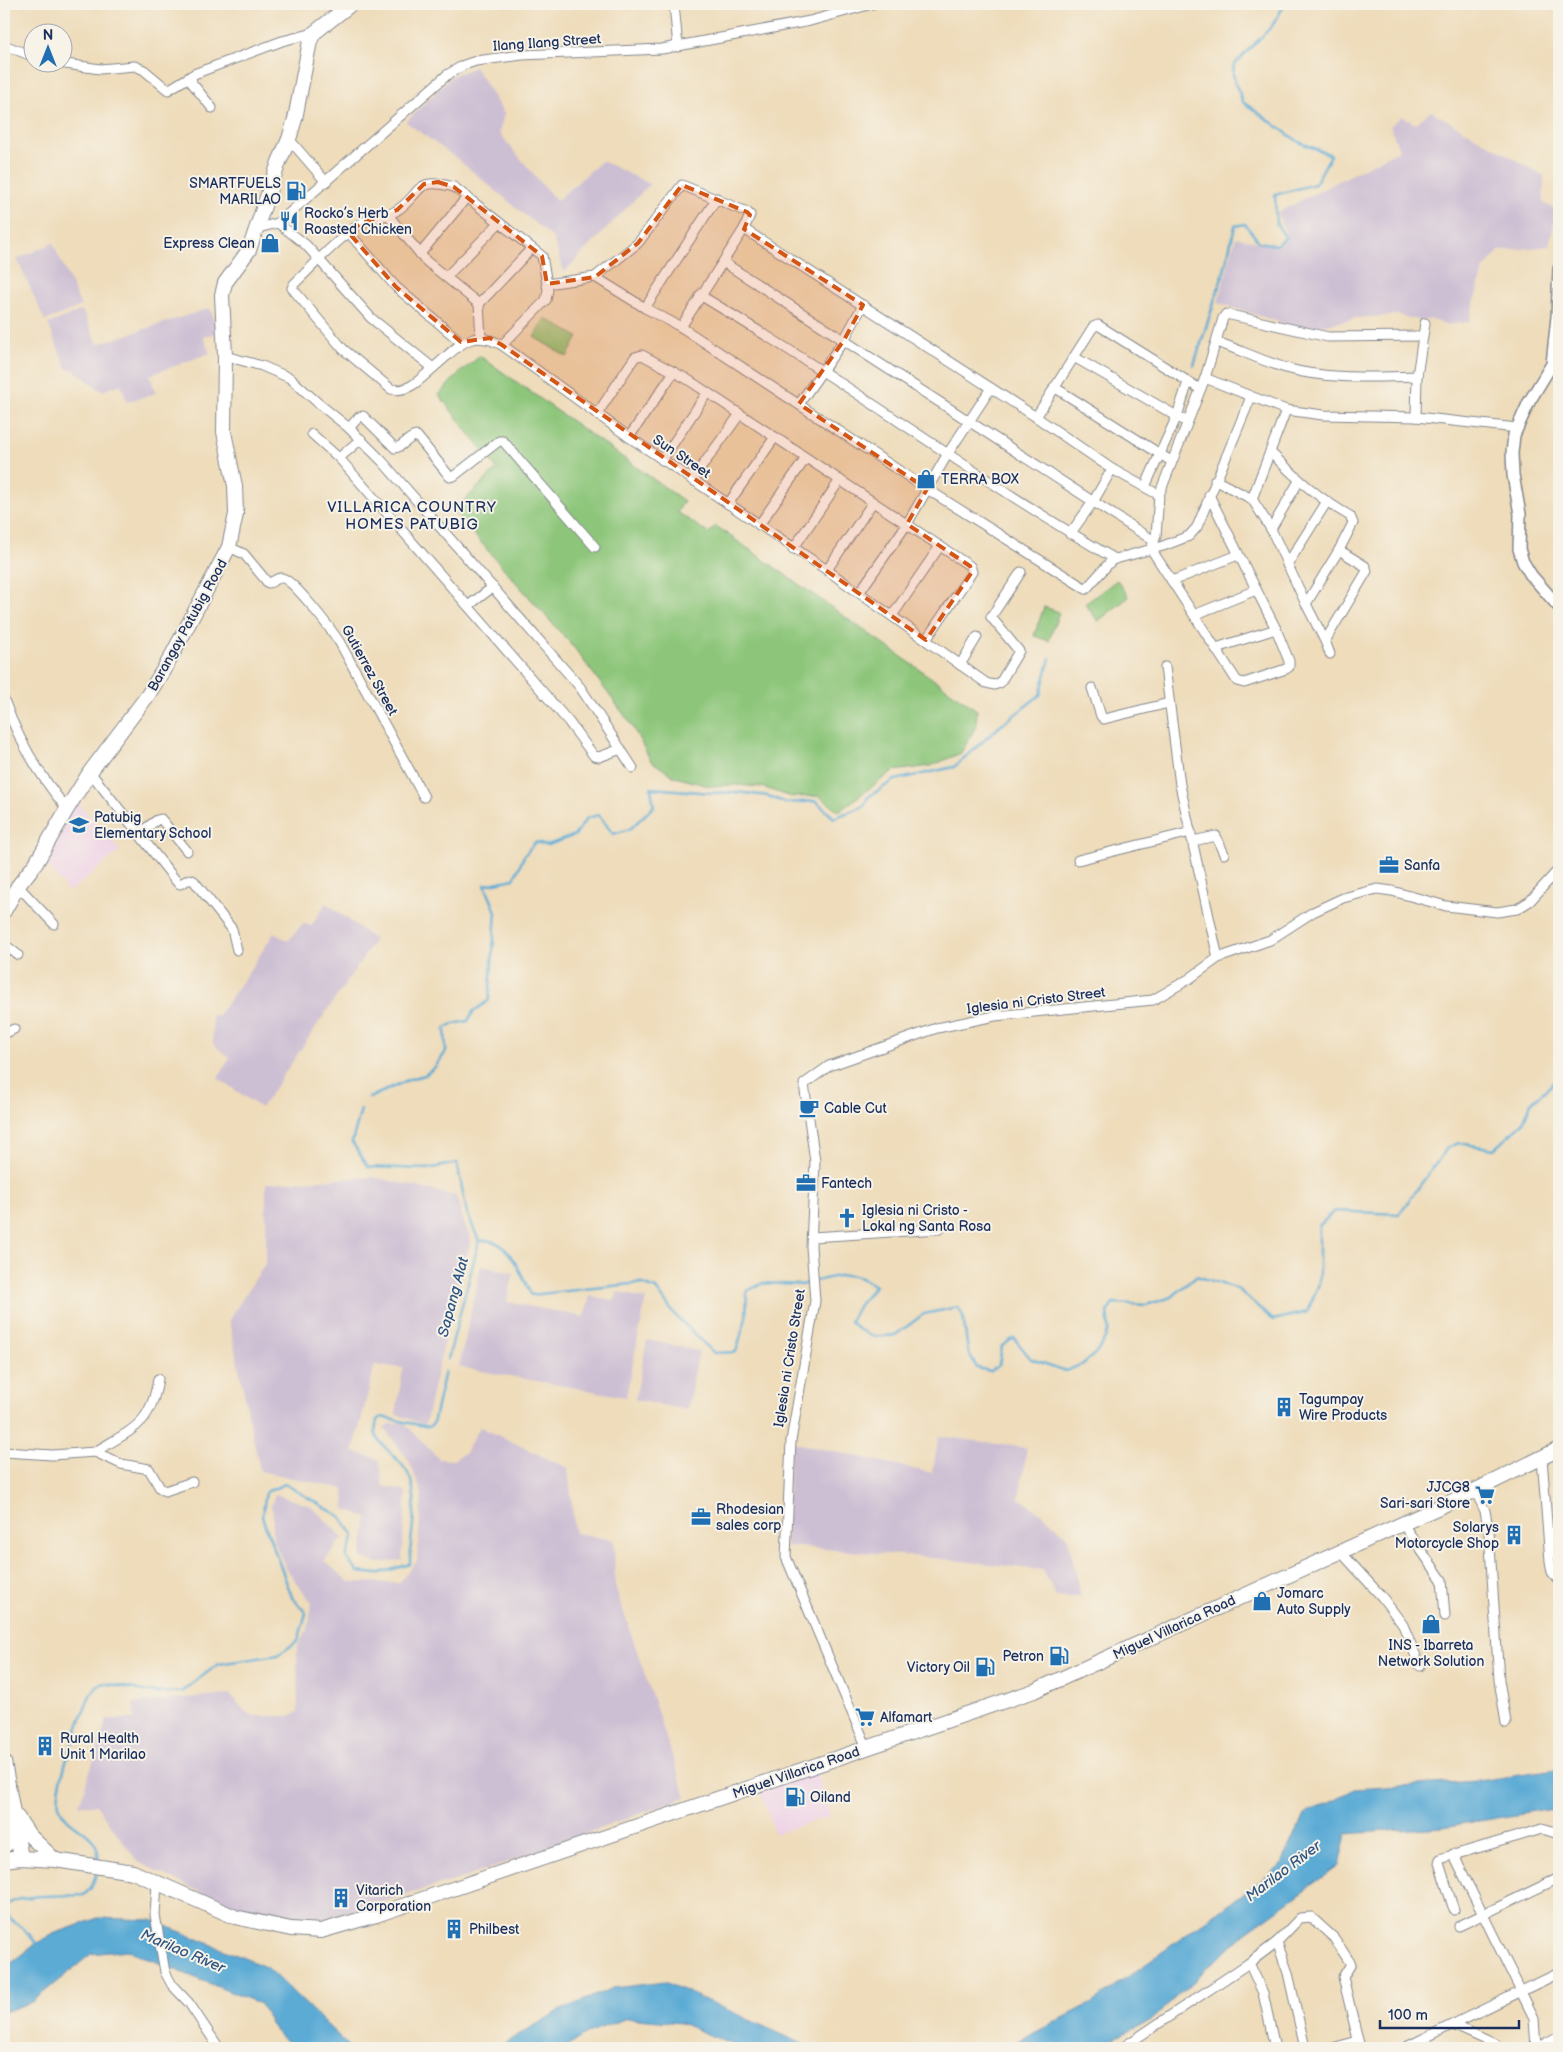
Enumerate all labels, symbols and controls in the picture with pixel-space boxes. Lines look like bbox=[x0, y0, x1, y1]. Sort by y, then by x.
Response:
north arrow bbox=[22, 22, 72, 72]
text: N bbox=[43, 27, 53, 44]
street label: Ilang Ilang Street bbox=[492, 30, 602, 55]
place label: SMARTFUELS MARILAO bbox=[189, 175, 281, 208]
fuel station icon: SMARTFUELS MARILAO bbox=[285, 180, 307, 202]
place label: Rocko’s Herb Roasted Chicken bbox=[304, 205, 412, 238]
restaurant icon: Rocko’s Herb Roasted Chicken bbox=[278, 210, 300, 232]
shop icon: Express Clean bbox=[259, 232, 281, 254]
place label: Express Clean bbox=[163, 235, 255, 252]
street label: Sun Street bbox=[650, 431, 714, 482]
shop icon: TERRA BOX bbox=[915, 468, 937, 490]
place label: TERRA BOX bbox=[941, 471, 1019, 488]
district label: VILLARICA COUNTRY HOMES PATUBIG bbox=[327, 498, 497, 534]
street label: Barangay Patubig Road bbox=[144, 556, 231, 694]
street label: Gutierrez Street bbox=[338, 622, 402, 719]
place label: Patubig Elementary School bbox=[94, 809, 212, 842]
school or university icon: Patubig Elementary School bbox=[68, 814, 90, 836]
office icon: Sanfa bbox=[1378, 854, 1400, 876]
place label: Sanfa bbox=[1404, 857, 1440, 874]
street label: Iglesia ni Cristo Street bbox=[966, 983, 1107, 1017]
cafe icon: Cable Cut bbox=[798, 1097, 820, 1119]
place label: Cable Cut bbox=[824, 1100, 888, 1117]
office icon: Fantech bbox=[795, 1172, 817, 1194]
place label: Fantech bbox=[821, 1175, 872, 1192]
place label: Iglesia ni Cristo - Lokal ng Santa Rosa bbox=[862, 1202, 991, 1235]
church icon: Iglesia ni Cristo - Lokal ng Santa Rosa bbox=[836, 1207, 858, 1229]
water label: Sapang Alat bbox=[434, 1255, 473, 1339]
street label: Iglesia ni Cristo Street bbox=[770, 1287, 809, 1428]
place label: Tagumpay Wire Products bbox=[1299, 1391, 1387, 1424]
building icon: Tagumpay Wire Products bbox=[1273, 1396, 1295, 1418]
place label: JJCG8 Sari-sari Store bbox=[1380, 1479, 1470, 1512]
supermarket icon: JJCG8 Sari-sari Store bbox=[1474, 1484, 1496, 1506]
place label: Rhodesian sales corp bbox=[716, 1501, 784, 1534]
office icon: Rhodesian sales corp bbox=[690, 1506, 712, 1528]
place label: Solarys Motorcycle Shop bbox=[1395, 1519, 1499, 1552]
building icon: Solarys Motorcycle Shop bbox=[1503, 1524, 1525, 1546]
place label: Jomarc Auto Supply bbox=[1277, 1585, 1351, 1618]
shop icon: Jomarc Auto Supply bbox=[1251, 1590, 1273, 1612]
street label: Miguel Villarica Road bbox=[1110, 1592, 1238, 1663]
shop icon: INS - Ibarreta Network Solution bbox=[1420, 1613, 1442, 1635]
place label: INS - Ibarreta Network Solution bbox=[1378, 1637, 1484, 1670]
fuel station icon: Petron bbox=[1048, 1645, 1070, 1667]
place label: Petron bbox=[1003, 1648, 1044, 1665]
fuel station icon: Victory Oil bbox=[974, 1656, 996, 1678]
place label: Victory Oil bbox=[907, 1659, 970, 1676]
supermarket icon: Alfamart bbox=[854, 1706, 876, 1728]
place label: Alfamart bbox=[880, 1709, 933, 1726]
place label: Rural Health Unit 1 Marilao bbox=[60, 1730, 146, 1763]
building icon: Rural Health Unit 1 Marilao bbox=[34, 1735, 56, 1757]
street label: Miguel Villarica Road bbox=[730, 1743, 862, 1802]
fuel station icon: Oiland bbox=[784, 1786, 806, 1808]
place label: Oiland bbox=[810, 1789, 851, 1806]
water label: Marilao River bbox=[1242, 1836, 1326, 1906]
place label: Vitarich Corporation bbox=[356, 1882, 431, 1915]
building icon: Vitarich Corporation bbox=[330, 1887, 352, 1909]
building icon: Philbest bbox=[443, 1918, 465, 1940]
place label: Philbest bbox=[469, 1921, 520, 1938]
water label: Marilao River bbox=[138, 1925, 229, 1978]
scale bar bbox=[1380, 1997, 1519, 2029]
text: 100 m bbox=[1388, 2006, 1428, 2025]

